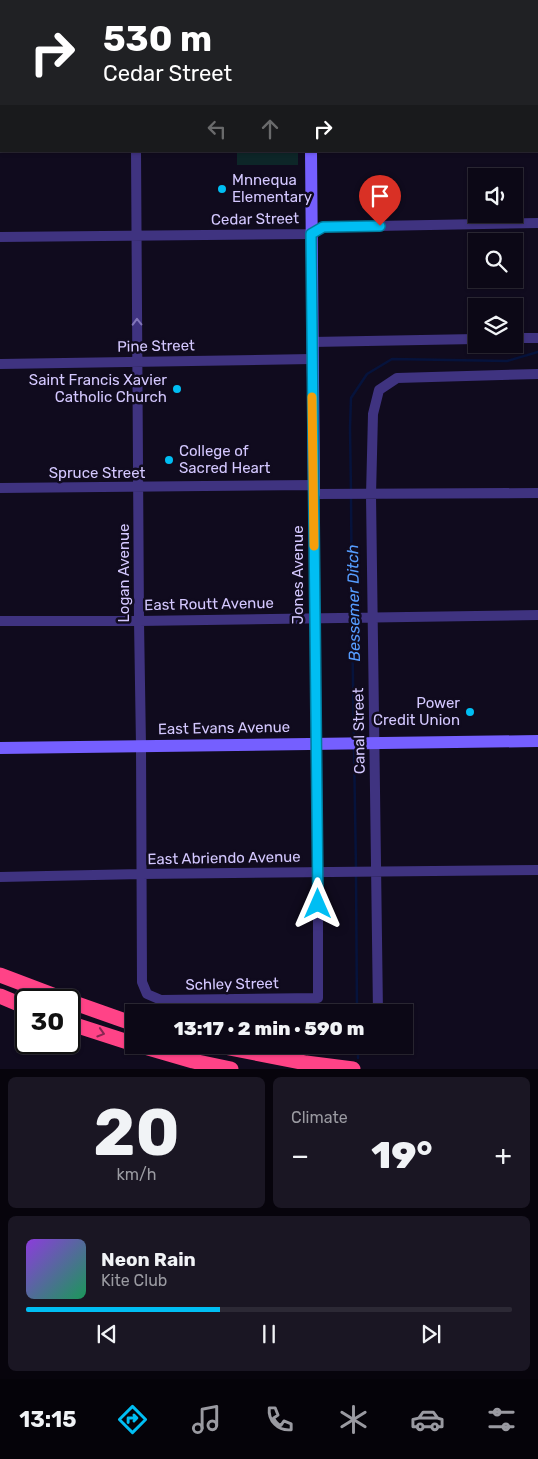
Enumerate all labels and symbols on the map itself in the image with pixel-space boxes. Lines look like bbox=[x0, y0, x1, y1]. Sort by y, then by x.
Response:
place label: Mnnequa Elementary bbox=[232, 171, 312, 206]
pin bbox=[359, 175, 401, 226]
marker: Mnnequa Elementary bbox=[216, 183, 228, 195]
street label: Cedar Street bbox=[211, 209, 299, 229]
one-way arrow bbox=[132, 317, 143, 325]
street label: Pine Street bbox=[117, 336, 195, 356]
place label: Saint Francis Xavier Catholic Church bbox=[29, 371, 167, 406]
marker: Saint Francis Xavier Catholic Church bbox=[171, 383, 183, 395]
place label: College of Sacred Heart bbox=[179, 442, 271, 477]
marker: College of Sacred Heart bbox=[163, 454, 175, 466]
street label: Spruce Street bbox=[49, 464, 145, 482]
street label: Logan Avenue bbox=[115, 523, 133, 623]
street label: Jones Avenue bbox=[289, 525, 307, 625]
water label: Bessemer Ditch bbox=[343, 544, 364, 662]
street label: East Routt Avenue bbox=[144, 594, 274, 614]
street label: Canal Street bbox=[349, 688, 369, 774]
place label: Power Credit Union bbox=[373, 694, 460, 729]
marker: Power Credit Union bbox=[464, 706, 476, 718]
street label: East Evans Avenue bbox=[158, 718, 290, 738]
street label: East Abriendo Avenue bbox=[147, 848, 301, 868]
position arrow bbox=[291, 877, 343, 929]
street label: Schley Street bbox=[185, 974, 279, 994]
speed limit sign: 30 bbox=[15, 989, 80, 1054]
one-way arrow bbox=[97, 1028, 105, 1038]

